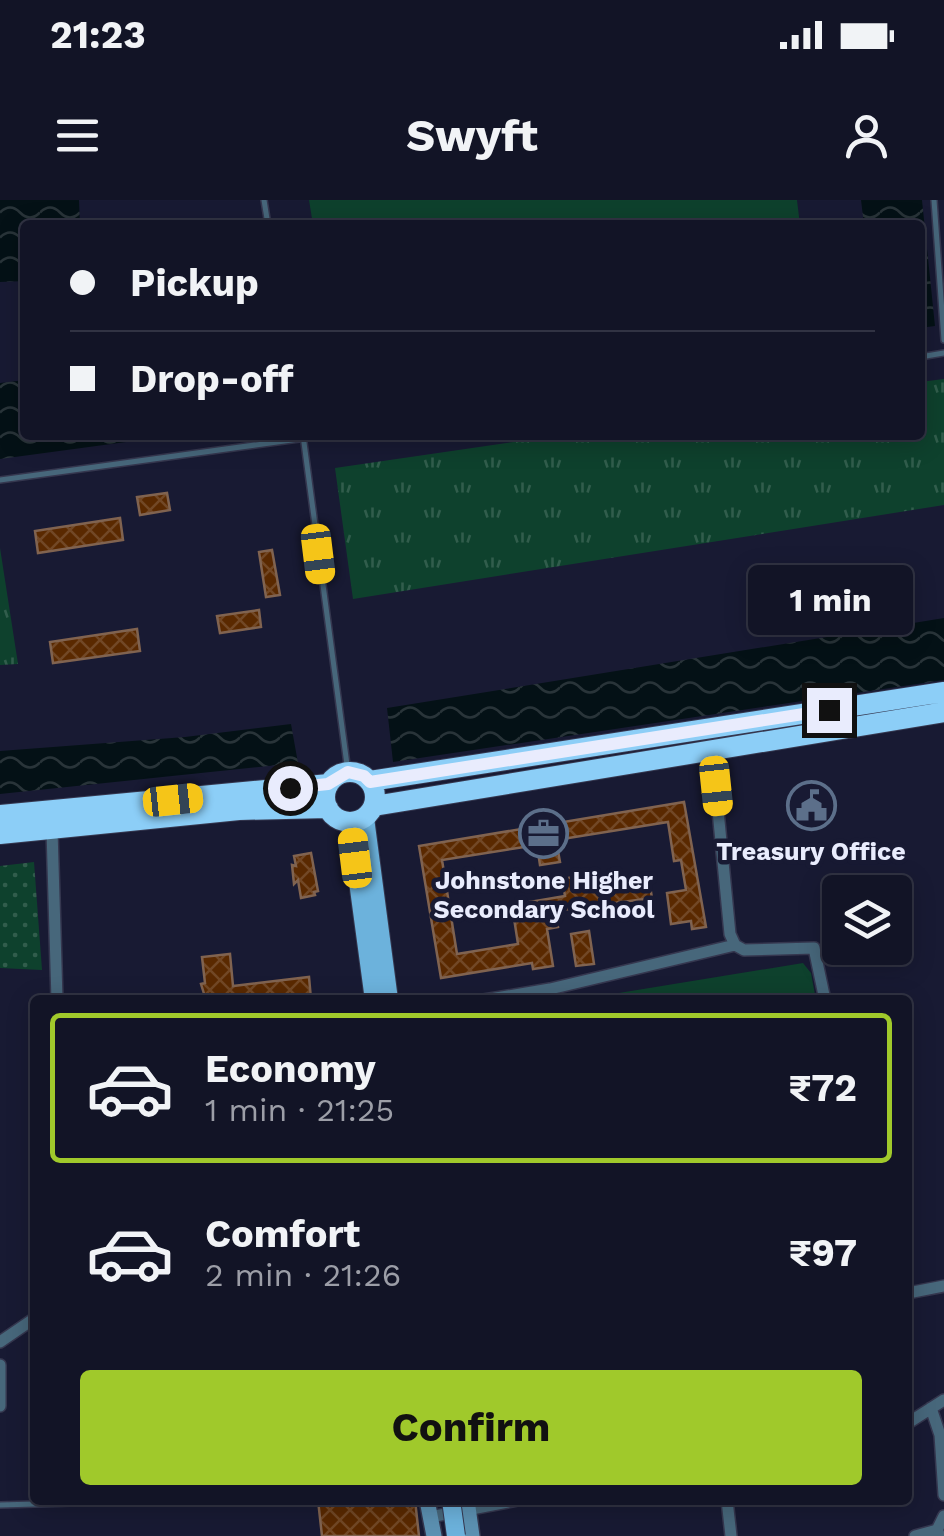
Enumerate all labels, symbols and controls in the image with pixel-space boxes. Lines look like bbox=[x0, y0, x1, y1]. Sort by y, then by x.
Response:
text: 21:23 bbox=[50, 13, 146, 57]
icon: menu bbox=[50, 108, 105, 163]
icon: person bbox=[839, 108, 894, 163]
text: Swyft bbox=[406, 109, 538, 162]
text: Pickup bbox=[130, 261, 259, 305]
text: Drop-off bbox=[130, 357, 294, 401]
car bbox=[299, 522, 337, 586]
callout: 1 min bbox=[746, 565, 912, 635]
text: 1 min bbox=[789, 581, 872, 619]
route end bbox=[807, 688, 852, 733]
car bbox=[698, 755, 734, 817]
route start bbox=[268, 766, 313, 811]
public building icon: Treasury Office bbox=[785, 779, 837, 831]
car bbox=[142, 782, 204, 818]
office icon: Johnstone Higher Secondary School bbox=[518, 808, 570, 860]
car bbox=[336, 826, 374, 890]
place label: Treasury Office bbox=[716, 837, 906, 866]
place label: Johnstone Higher Secondary School bbox=[434, 866, 655, 924]
map controls bbox=[822, 875, 912, 965]
button: layers bbox=[822, 875, 912, 965]
icon: car bbox=[85, 1043, 175, 1133]
text: Economy bbox=[205, 1047, 376, 1091]
text: ₹72 bbox=[788, 1066, 857, 1110]
text: 1 min · 21:25 bbox=[205, 1091, 394, 1129]
icon: car bbox=[85, 1208, 175, 1298]
text: Comfort bbox=[205, 1212, 360, 1256]
text: ₹97 bbox=[789, 1231, 857, 1275]
text: 2 min · 21:26 bbox=[205, 1256, 401, 1294]
button: Confirm bbox=[80, 1370, 862, 1485]

